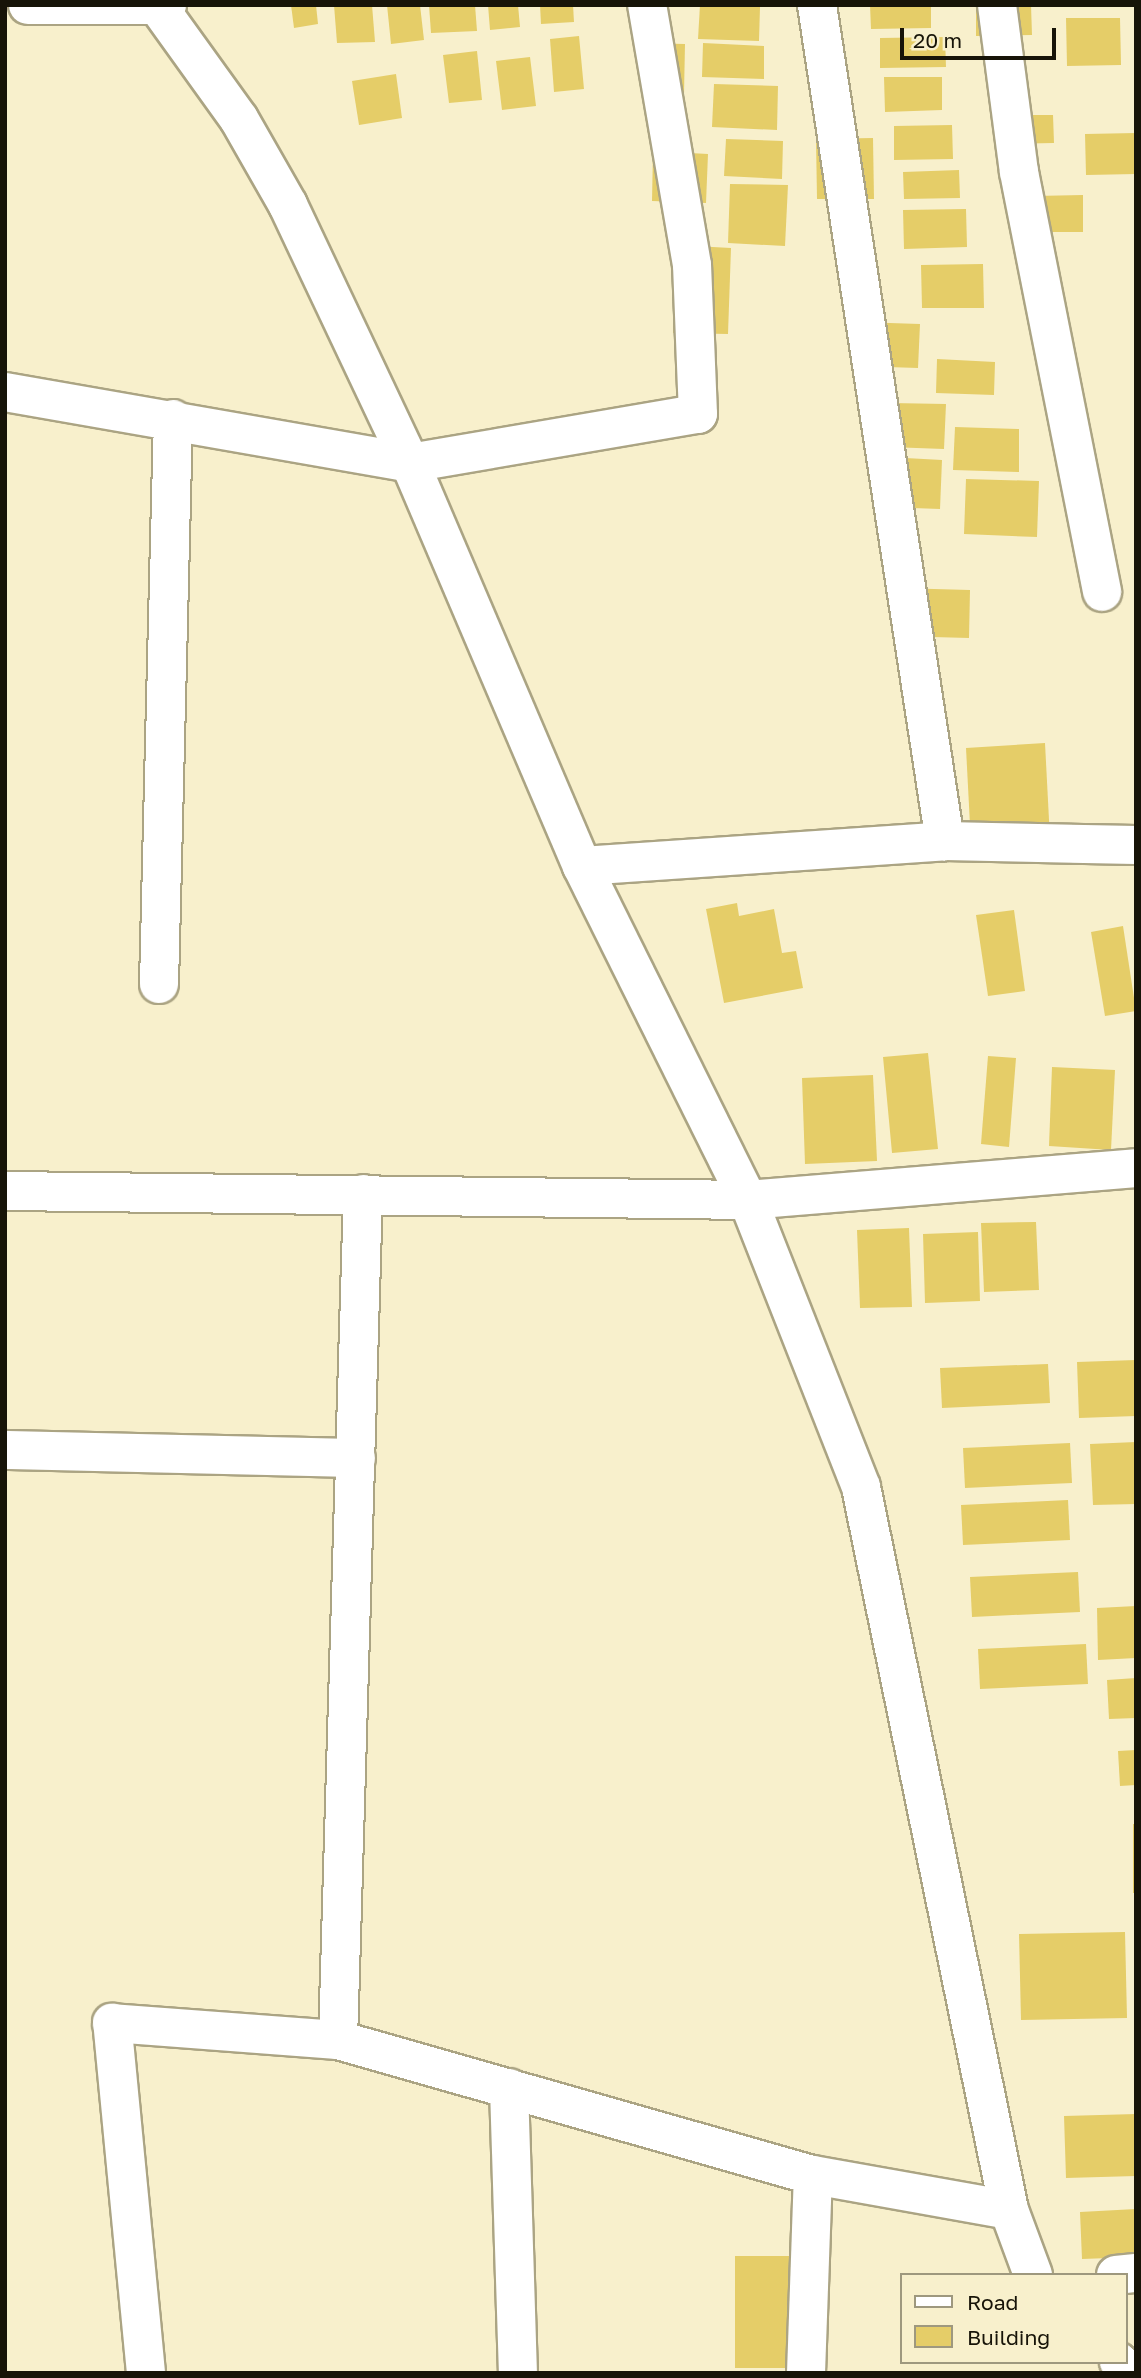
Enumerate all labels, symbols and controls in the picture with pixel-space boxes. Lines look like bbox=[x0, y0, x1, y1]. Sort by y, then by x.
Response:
scale bar bbox=[903, 14, 1059, 58]
text: 20 m bbox=[913, 27, 962, 53]
legend bbox=[900, 2273, 1127, 2364]
text: Road bbox=[967, 2289, 1018, 2315]
text: Building bbox=[967, 2324, 1050, 2350]

